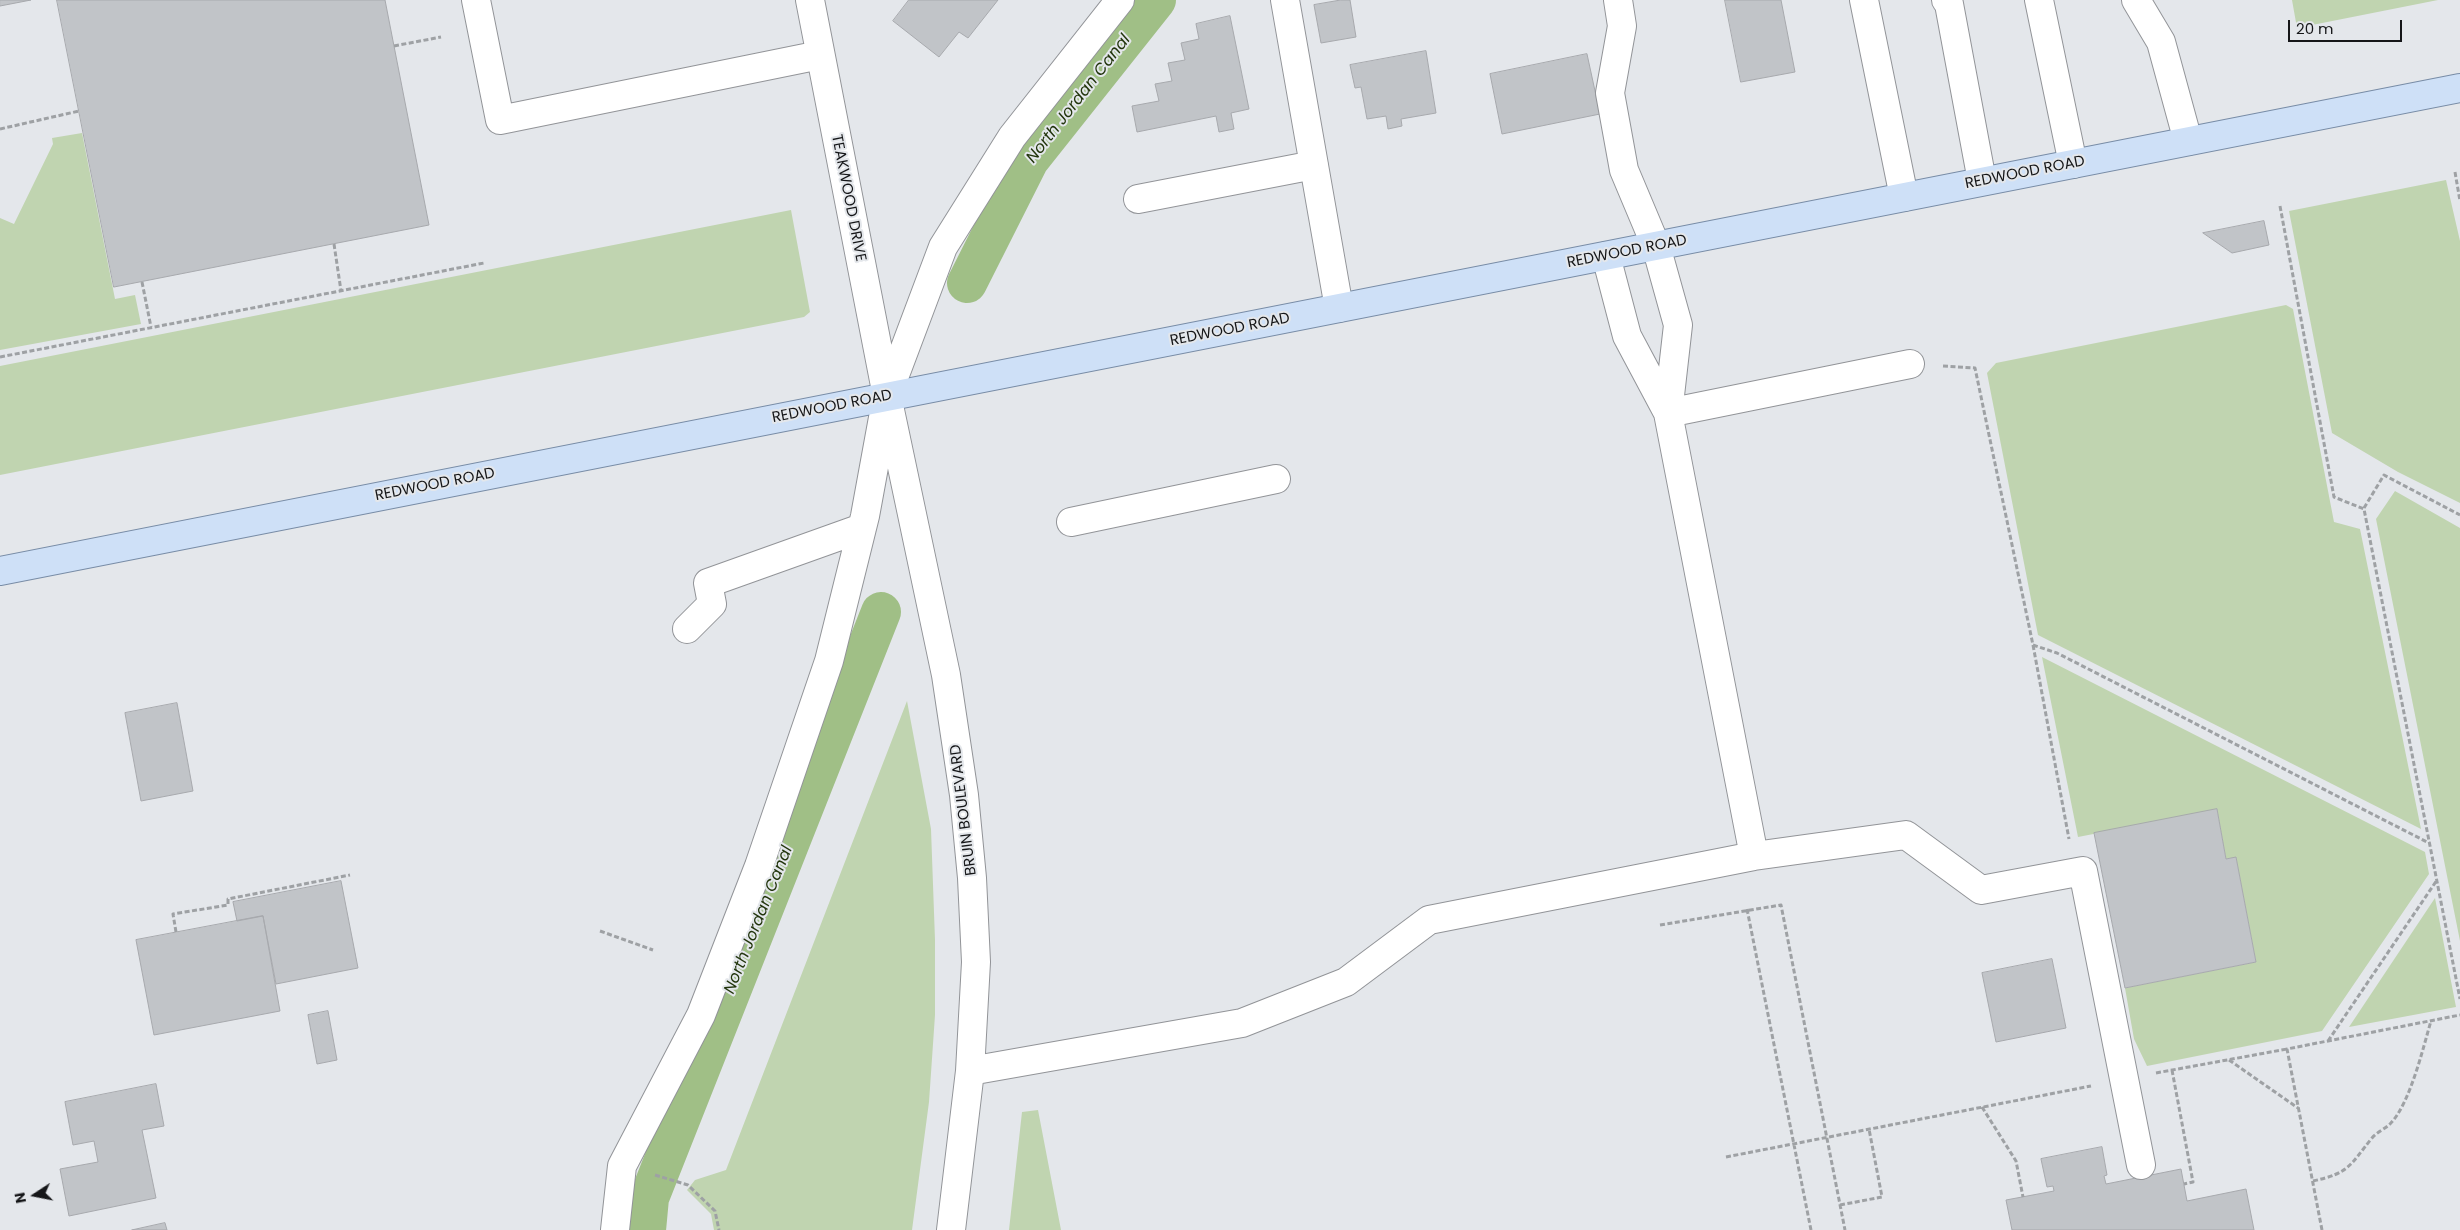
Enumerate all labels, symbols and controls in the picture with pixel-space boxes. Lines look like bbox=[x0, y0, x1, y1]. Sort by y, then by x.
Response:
scale bar bbox=[2290, 10, 2404, 42]
text: 20 m bbox=[2296, 18, 2334, 39]
water label: North Jordan Canal bbox=[1023, 31, 1135, 167]
street label: TEAKWOOD DRIVE bbox=[827, 133, 869, 263]
street label: REDWOOD ROAD bbox=[1963, 153, 2087, 193]
street label: REDWOOD ROAD bbox=[1565, 232, 1689, 272]
street label: REDWOOD ROAD bbox=[1168, 310, 1292, 350]
street label: REDWOOD ROAD bbox=[770, 387, 894, 427]
street label: REDWOOD ROAD bbox=[373, 465, 497, 505]
street label: BRUIN BOULEVARD bbox=[947, 743, 981, 877]
water label: North Jordan Canal bbox=[721, 843, 797, 997]
north arrow bbox=[10, 1170, 60, 1220]
text: N bbox=[9, 1191, 31, 1205]

